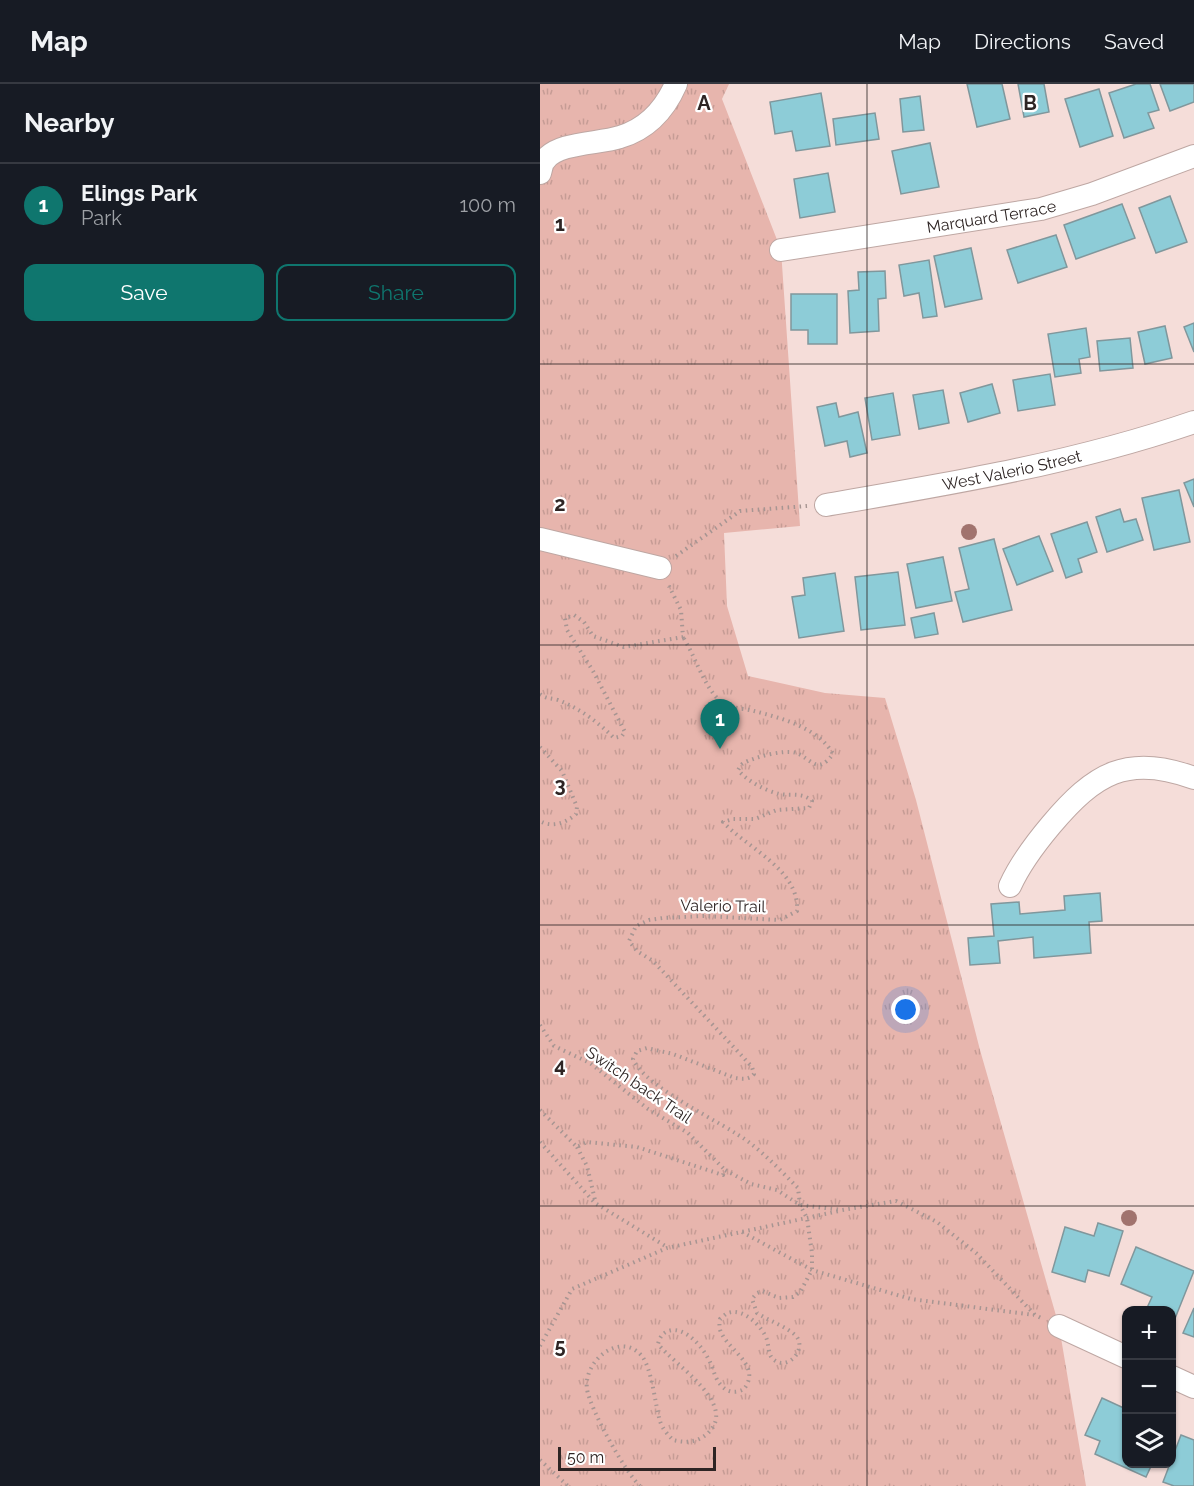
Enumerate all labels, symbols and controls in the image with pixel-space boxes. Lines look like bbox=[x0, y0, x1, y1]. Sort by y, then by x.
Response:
text: Map bbox=[30, 25, 88, 58]
text: Map bbox=[898, 29, 941, 54]
text: Directions bbox=[974, 29, 1071, 54]
text: Saved bbox=[1104, 29, 1164, 54]
text: A bbox=[697, 91, 711, 115]
text: B bbox=[1023, 91, 1037, 115]
text: Nearby bbox=[24, 108, 114, 138]
text: Elings Park bbox=[81, 180, 197, 206]
text: 1 bbox=[39, 193, 48, 217]
text: 100 m bbox=[459, 193, 516, 217]
street label: Marquard Terrace bbox=[925, 196, 1058, 236]
text: Park bbox=[81, 206, 122, 230]
text: 1 bbox=[555, 212, 565, 236]
button: Save bbox=[24, 264, 264, 321]
button: Share bbox=[276, 264, 516, 321]
street label: West Valerio Street bbox=[941, 446, 1084, 494]
text: 2 bbox=[554, 492, 566, 516]
pin: 1 bbox=[700, 700, 740, 749]
text: 3 bbox=[554, 773, 566, 797]
street label: Valerio Trail bbox=[680, 896, 766, 916]
your location bbox=[891, 995, 920, 1024]
street label: Switch back Trail bbox=[583, 1043, 696, 1128]
text: 4 bbox=[554, 1053, 566, 1077]
map controls bbox=[1122, 1306, 1176, 1468]
button: + bbox=[1122, 1306, 1176, 1360]
text: 5 bbox=[554, 1334, 566, 1358]
button: − bbox=[1122, 1360, 1176, 1414]
button: layers bbox=[1122, 1414, 1176, 1468]
scale bar bbox=[558, 1444, 716, 1472]
text: 50 m bbox=[567, 1448, 604, 1467]

